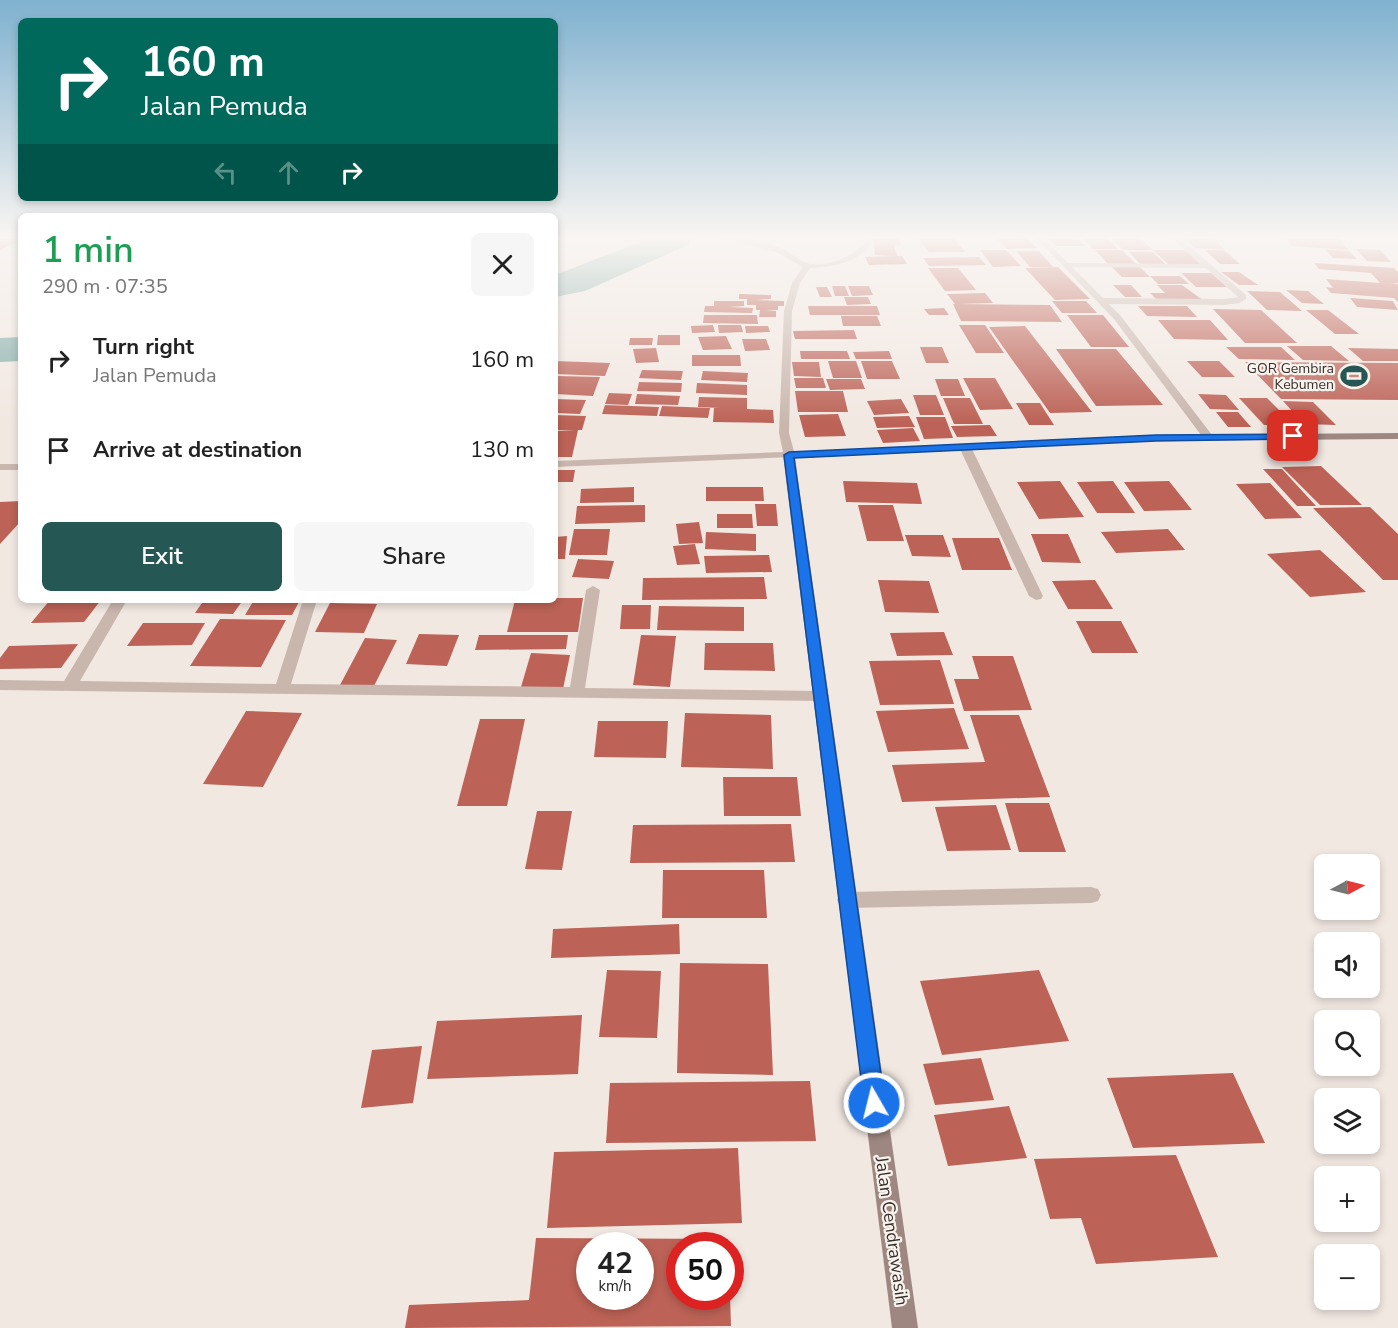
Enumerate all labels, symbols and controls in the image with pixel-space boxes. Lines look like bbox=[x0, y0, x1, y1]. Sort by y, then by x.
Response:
text: 160 m bbox=[141, 34, 265, 91]
icon: right bbox=[42, 42, 120, 120]
text: Jalan Pemuda bbox=[141, 88, 308, 125]
icon: left bbox=[209, 156, 242, 189]
icon: ahead bbox=[272, 156, 305, 189]
icon: right bbox=[335, 156, 368, 189]
text: 1 min bbox=[42, 226, 134, 275]
button: close bbox=[471, 233, 534, 296]
text: 290 m · 07:35 bbox=[42, 273, 168, 300]
text: Turn right bbox=[93, 332, 194, 362]
icon: right bbox=[42, 344, 75, 377]
text: 160 m bbox=[470, 345, 534, 375]
place label: GOR Gembira Kebumen bbox=[1247, 359, 1334, 394]
sports icon: GOR Gembira Kebumen bbox=[1339, 361, 1369, 391]
text: Jalan Pemuda bbox=[93, 362, 217, 389]
pin bbox=[1267, 410, 1318, 461]
icon: arrive bbox=[1276, 419, 1309, 452]
icon: arrive bbox=[42, 434, 75, 467]
text: Arrive at destination bbox=[93, 435, 302, 465]
text: 130 m bbox=[470, 435, 534, 465]
button: Exit bbox=[42, 522, 282, 591]
button: Share bbox=[294, 522, 534, 591]
north arrow bbox=[1314, 854, 1380, 920]
map controls bbox=[1314, 854, 1380, 1310]
button: sound bbox=[1314, 932, 1380, 998]
button: search bbox=[1314, 1010, 1380, 1076]
position arrow bbox=[842, 1071, 906, 1135]
button: layers bbox=[1314, 1088, 1380, 1154]
street label: Jalan Cendrawasih bbox=[870, 1154, 914, 1307]
button: + bbox=[1314, 1166, 1380, 1232]
speed limit sign: 50 bbox=[666, 1232, 744, 1310]
text: 42 bbox=[597, 1243, 633, 1284]
button: − bbox=[1314, 1244, 1380, 1310]
text: km/h bbox=[598, 1276, 632, 1296]

